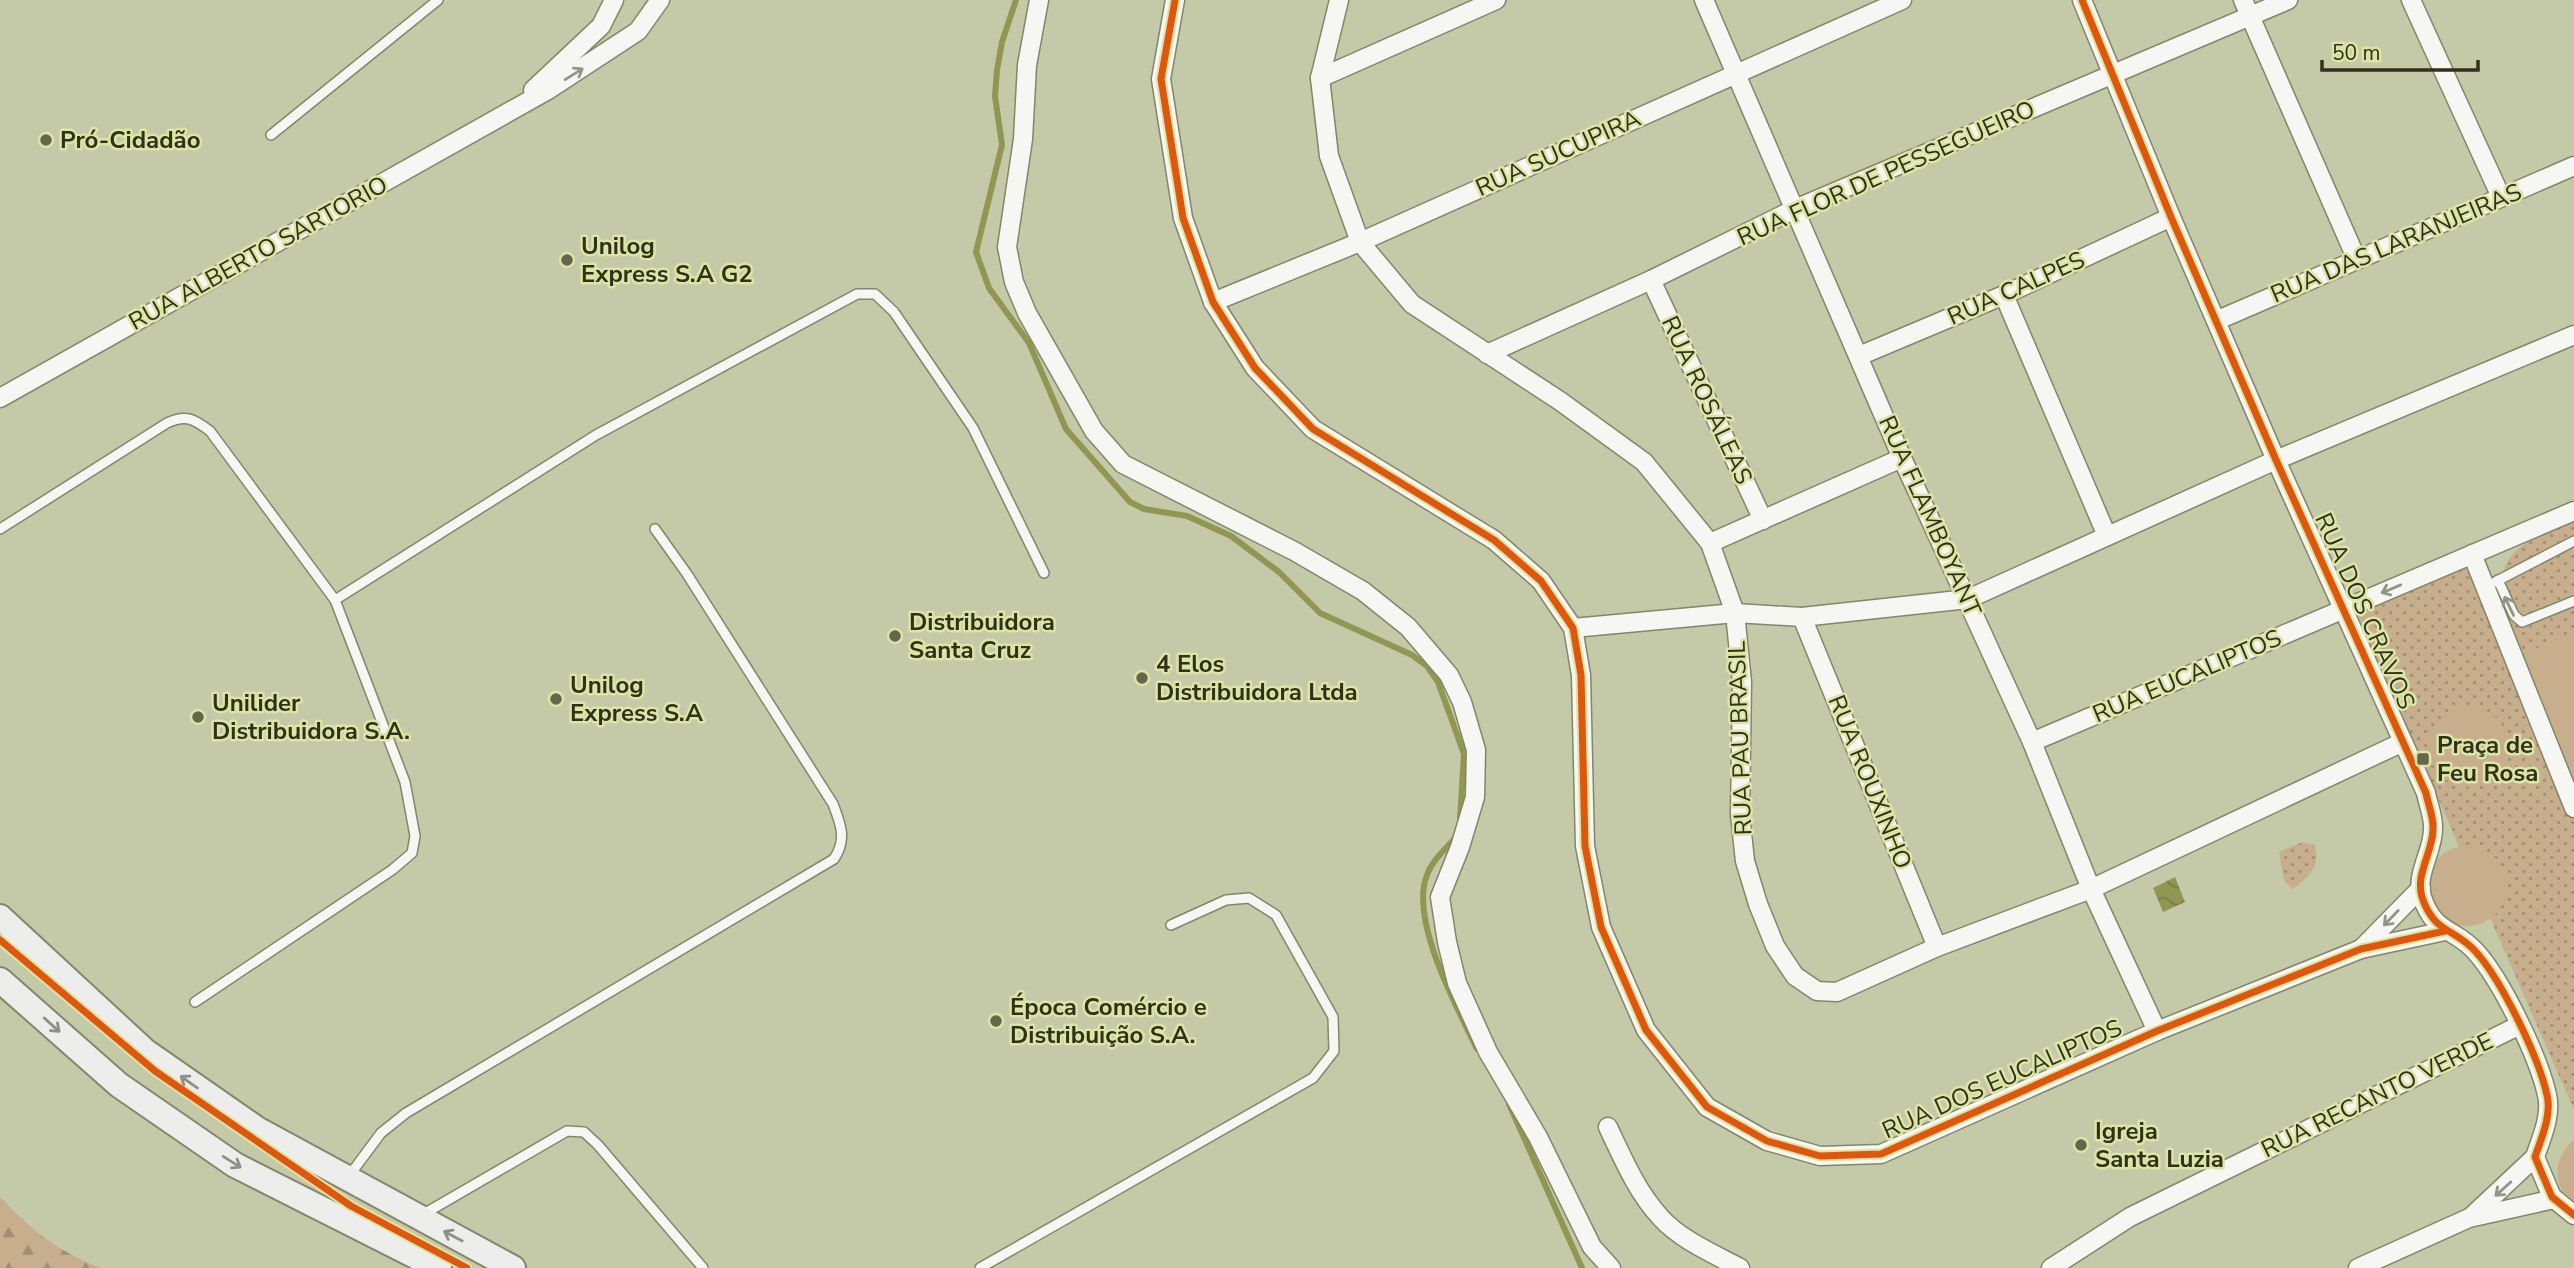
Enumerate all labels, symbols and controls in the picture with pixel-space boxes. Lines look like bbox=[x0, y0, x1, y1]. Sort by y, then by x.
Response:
scale bar bbox=[2322, 28, 2478, 72]
text: 50 m bbox=[2332, 39, 2381, 67]
one-way arrow bbox=[564, 66, 584, 80]
street label: RUA FLOR DE PESSEGUEIRO bbox=[1732, 93, 2040, 253]
street label: RUA SUCUPIRA bbox=[1470, 102, 1646, 204]
place label: Pró-Cidadão bbox=[60, 124, 201, 156]
marker: Pró-Cidadão bbox=[38, 132, 54, 148]
street label: RUA ALBERTO SARTORIO bbox=[123, 168, 393, 338]
street label: RUA DAS LARANJEIRAS bbox=[2266, 176, 2526, 310]
place label: Unilog Express S.A G2 bbox=[581, 230, 753, 290]
street label: RUA CALPES bbox=[1942, 243, 2090, 333]
marker: Unilog Express S.A G2 bbox=[559, 252, 575, 268]
street label: RUA ROSÁLEAS bbox=[1654, 311, 1760, 489]
street label: RUA FLAMBOYANT bbox=[1871, 410, 1989, 622]
street label: RUA DOS CRAVOS bbox=[2307, 508, 2423, 714]
one-way arrow bbox=[2380, 583, 2402, 596]
one-way arrow bbox=[2502, 596, 2516, 617]
place label: Distribuidora Santa Cruz bbox=[909, 606, 1055, 666]
street label: RUA EUCALIPTOS bbox=[2088, 622, 2286, 730]
marker: Distribuidora Santa Cruz bbox=[887, 628, 903, 644]
street label: RUA PAU BRASIL bbox=[1721, 640, 1759, 836]
place label: 4 Elos Distribuidora Ltda bbox=[1156, 648, 1358, 708]
place label: Unilog Express S.A bbox=[570, 669, 703, 729]
marker: 4 Elos Distribuidora Ltda bbox=[1134, 670, 1150, 686]
place label: Unilider Distribuidora S.A. bbox=[212, 687, 410, 747]
street label: RUA ROUXINHO bbox=[1821, 690, 1919, 874]
marker: Unilog Express S.A bbox=[548, 691, 564, 707]
marker: Unilider Distribuidora S.A. bbox=[190, 709, 206, 725]
place label: Praça de Feu Rosa bbox=[2437, 729, 2538, 789]
marker: Praça de Feu Rosa bbox=[2415, 751, 2431, 767]
one-way arrow bbox=[2383, 909, 2400, 926]
place label: Época Comércio e Distribuição S.A. bbox=[1010, 991, 1207, 1051]
street label: RUA DOS EUCALIPTOS bbox=[1877, 1012, 2127, 1146]
marker: Época Comércio e Distribuição S.A. bbox=[988, 1013, 1004, 1029]
one-way arrow bbox=[43, 1017, 61, 1033]
street label: RUA RECANTO VERDE bbox=[2256, 1025, 2498, 1165]
one-way arrow bbox=[180, 1075, 199, 1089]
place label: Igreja Santa Luzia bbox=[2095, 1115, 2224, 1175]
marker: Igreja Santa Luzia bbox=[2073, 1137, 2089, 1153]
one-way arrow bbox=[222, 1156, 242, 1170]
one-way arrow bbox=[2495, 1180, 2512, 1197]
one-way arrow bbox=[443, 1229, 464, 1242]

